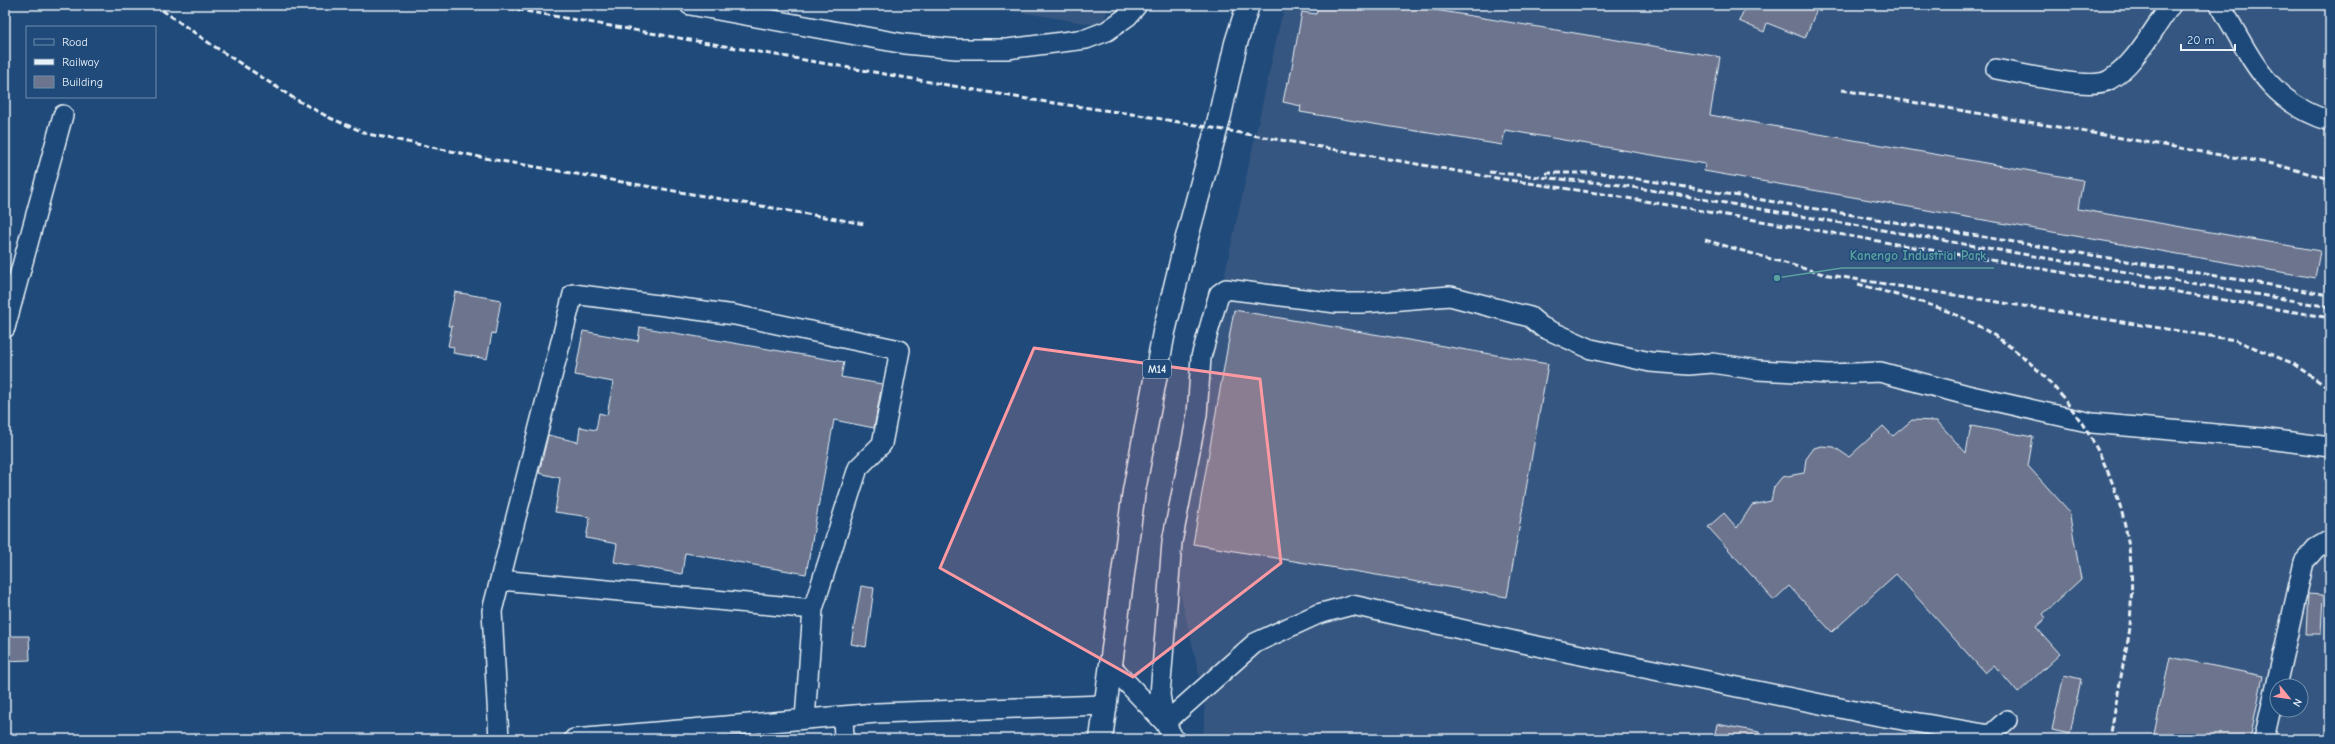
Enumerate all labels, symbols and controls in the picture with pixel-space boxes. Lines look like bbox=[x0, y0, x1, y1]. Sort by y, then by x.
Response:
legend bbox=[26, 26, 156, 98]
scale bar bbox=[2181, 26, 2235, 52]
text: 20 m bbox=[2187, 33, 2215, 47]
text: Road bbox=[62, 35, 88, 49]
text: Railway bbox=[62, 55, 100, 69]
text: Building bbox=[62, 75, 103, 89]
callout: Kanengo Industrial Park bbox=[1842, 243, 1994, 268]
text: Kanengo Industrial Park bbox=[1850, 248, 1987, 263]
road number: M14 bbox=[1143, 360, 1171, 378]
north arrow bbox=[2269, 678, 2309, 718]
text: N bbox=[2290, 696, 2305, 709]

